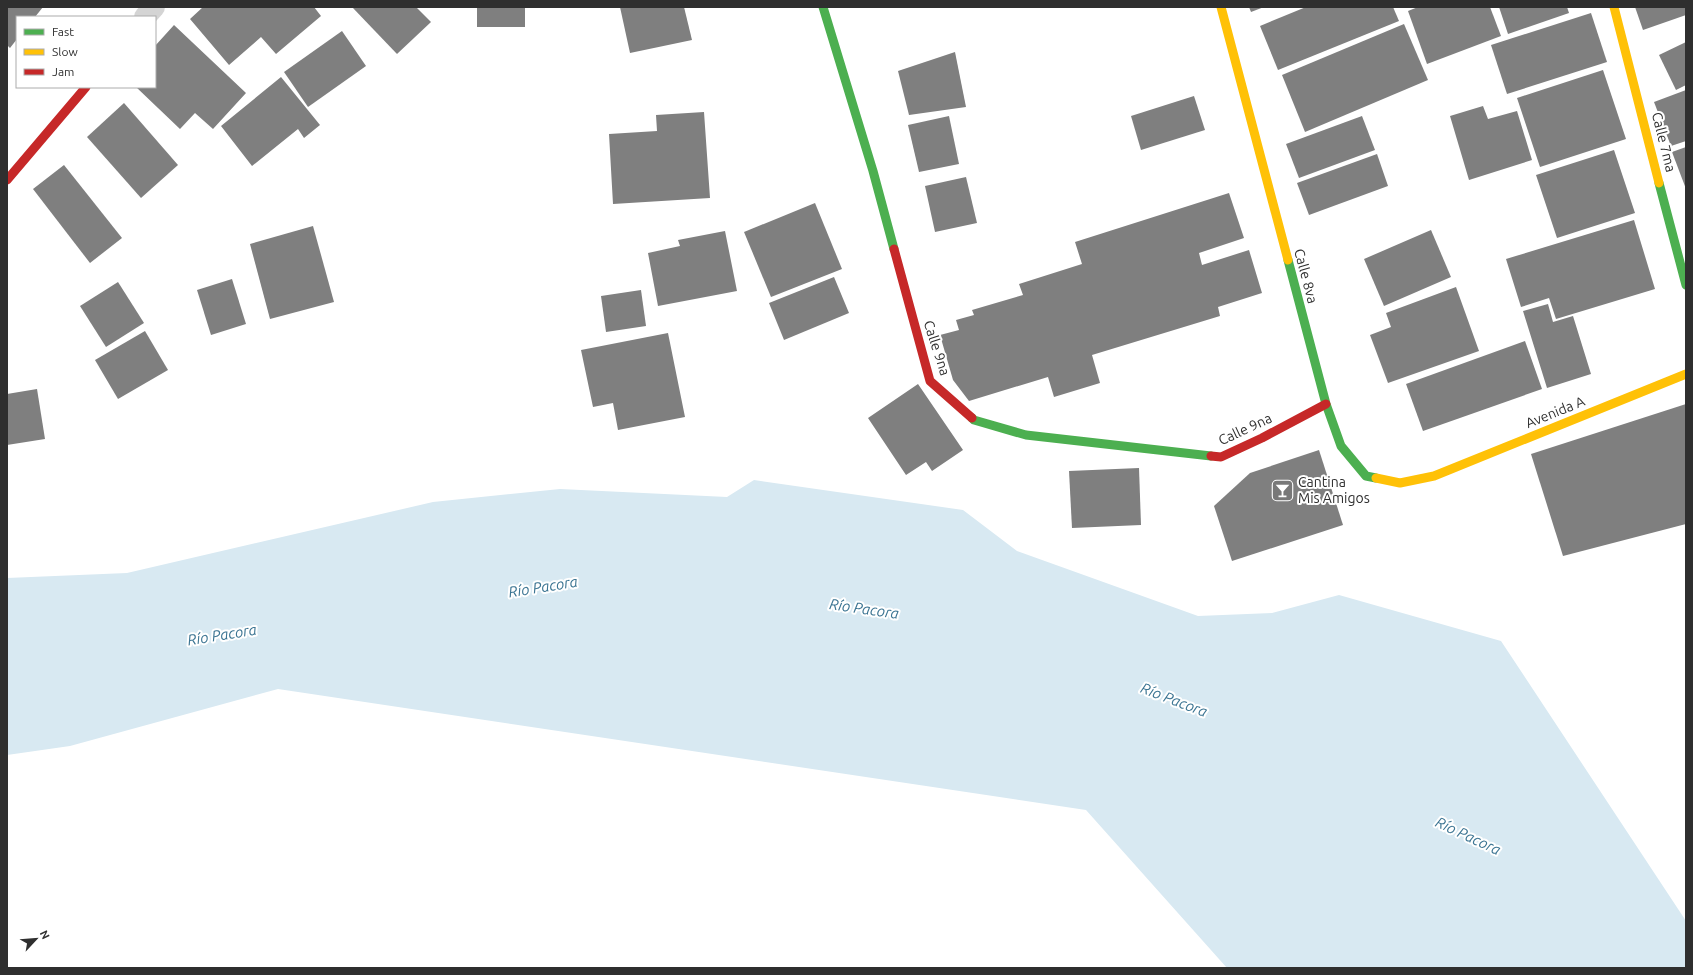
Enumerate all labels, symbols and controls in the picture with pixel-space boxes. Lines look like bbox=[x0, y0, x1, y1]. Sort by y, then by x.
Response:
legend bbox=[16, 16, 156, 88]
text: Fast bbox=[52, 25, 74, 38]
text: Slow bbox=[52, 45, 78, 58]
text: Jam bbox=[52, 65, 74, 78]
street label: Calle 7ma bbox=[1649, 110, 1679, 174]
street label: Calle 8va bbox=[1291, 247, 1321, 305]
street label: Calle 9na bbox=[921, 318, 953, 378]
street label: Avenida A bbox=[1523, 393, 1587, 431]
street label: Calle 9na bbox=[1216, 410, 1274, 448]
place label: Cantina Mis Amigos bbox=[1298, 474, 1370, 506]
bar icon: Cantina Mis Amigos bbox=[1269, 477, 1295, 503]
water label: Río Pacora bbox=[507, 573, 579, 600]
water label: Río Pacora bbox=[828, 595, 900, 622]
water label: Río Pacora bbox=[186, 621, 258, 648]
water label: Río Pacora bbox=[1138, 679, 1210, 720]
water label: Río Pacora bbox=[1433, 813, 1504, 858]
north arrow bbox=[16, 919, 56, 959]
text: N bbox=[38, 928, 52, 941]

